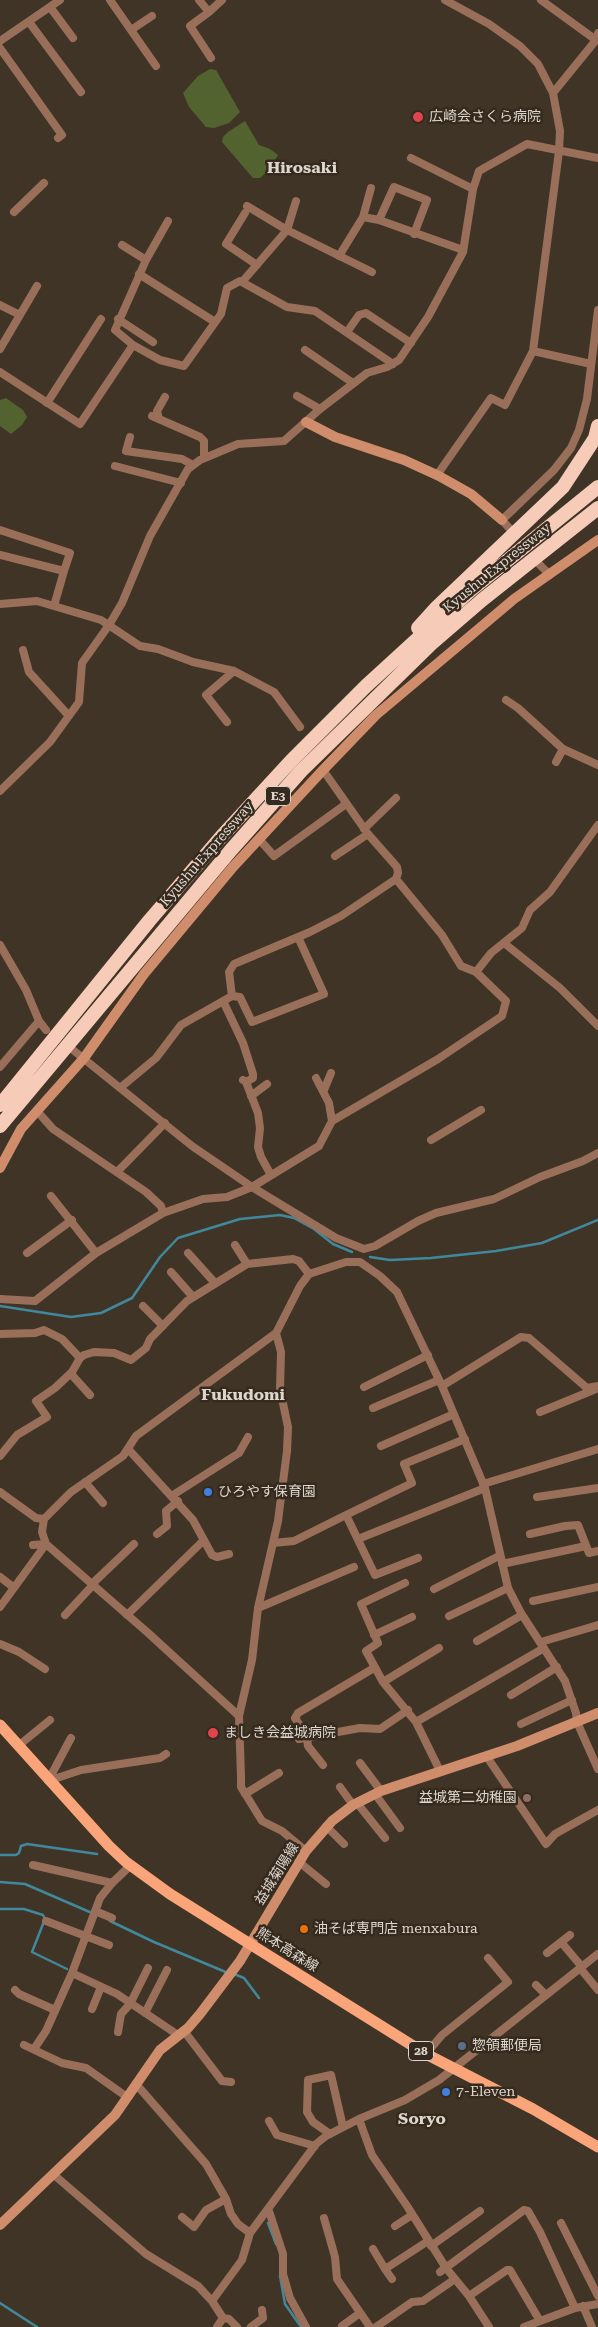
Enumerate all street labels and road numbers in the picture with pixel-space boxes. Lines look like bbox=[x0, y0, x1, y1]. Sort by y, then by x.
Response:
street label: Kyushu Expressway bbox=[440, 519, 554, 617]
road number: E3 bbox=[266, 786, 290, 806]
street label: Kyushu Expressway bbox=[157, 798, 257, 910]
street label: 益城菊陽線 bbox=[251, 1840, 303, 1908]
street label: 熊本高森線 bbox=[253, 1924, 321, 1976]
road number: 28 bbox=[408, 2042, 434, 2060]

